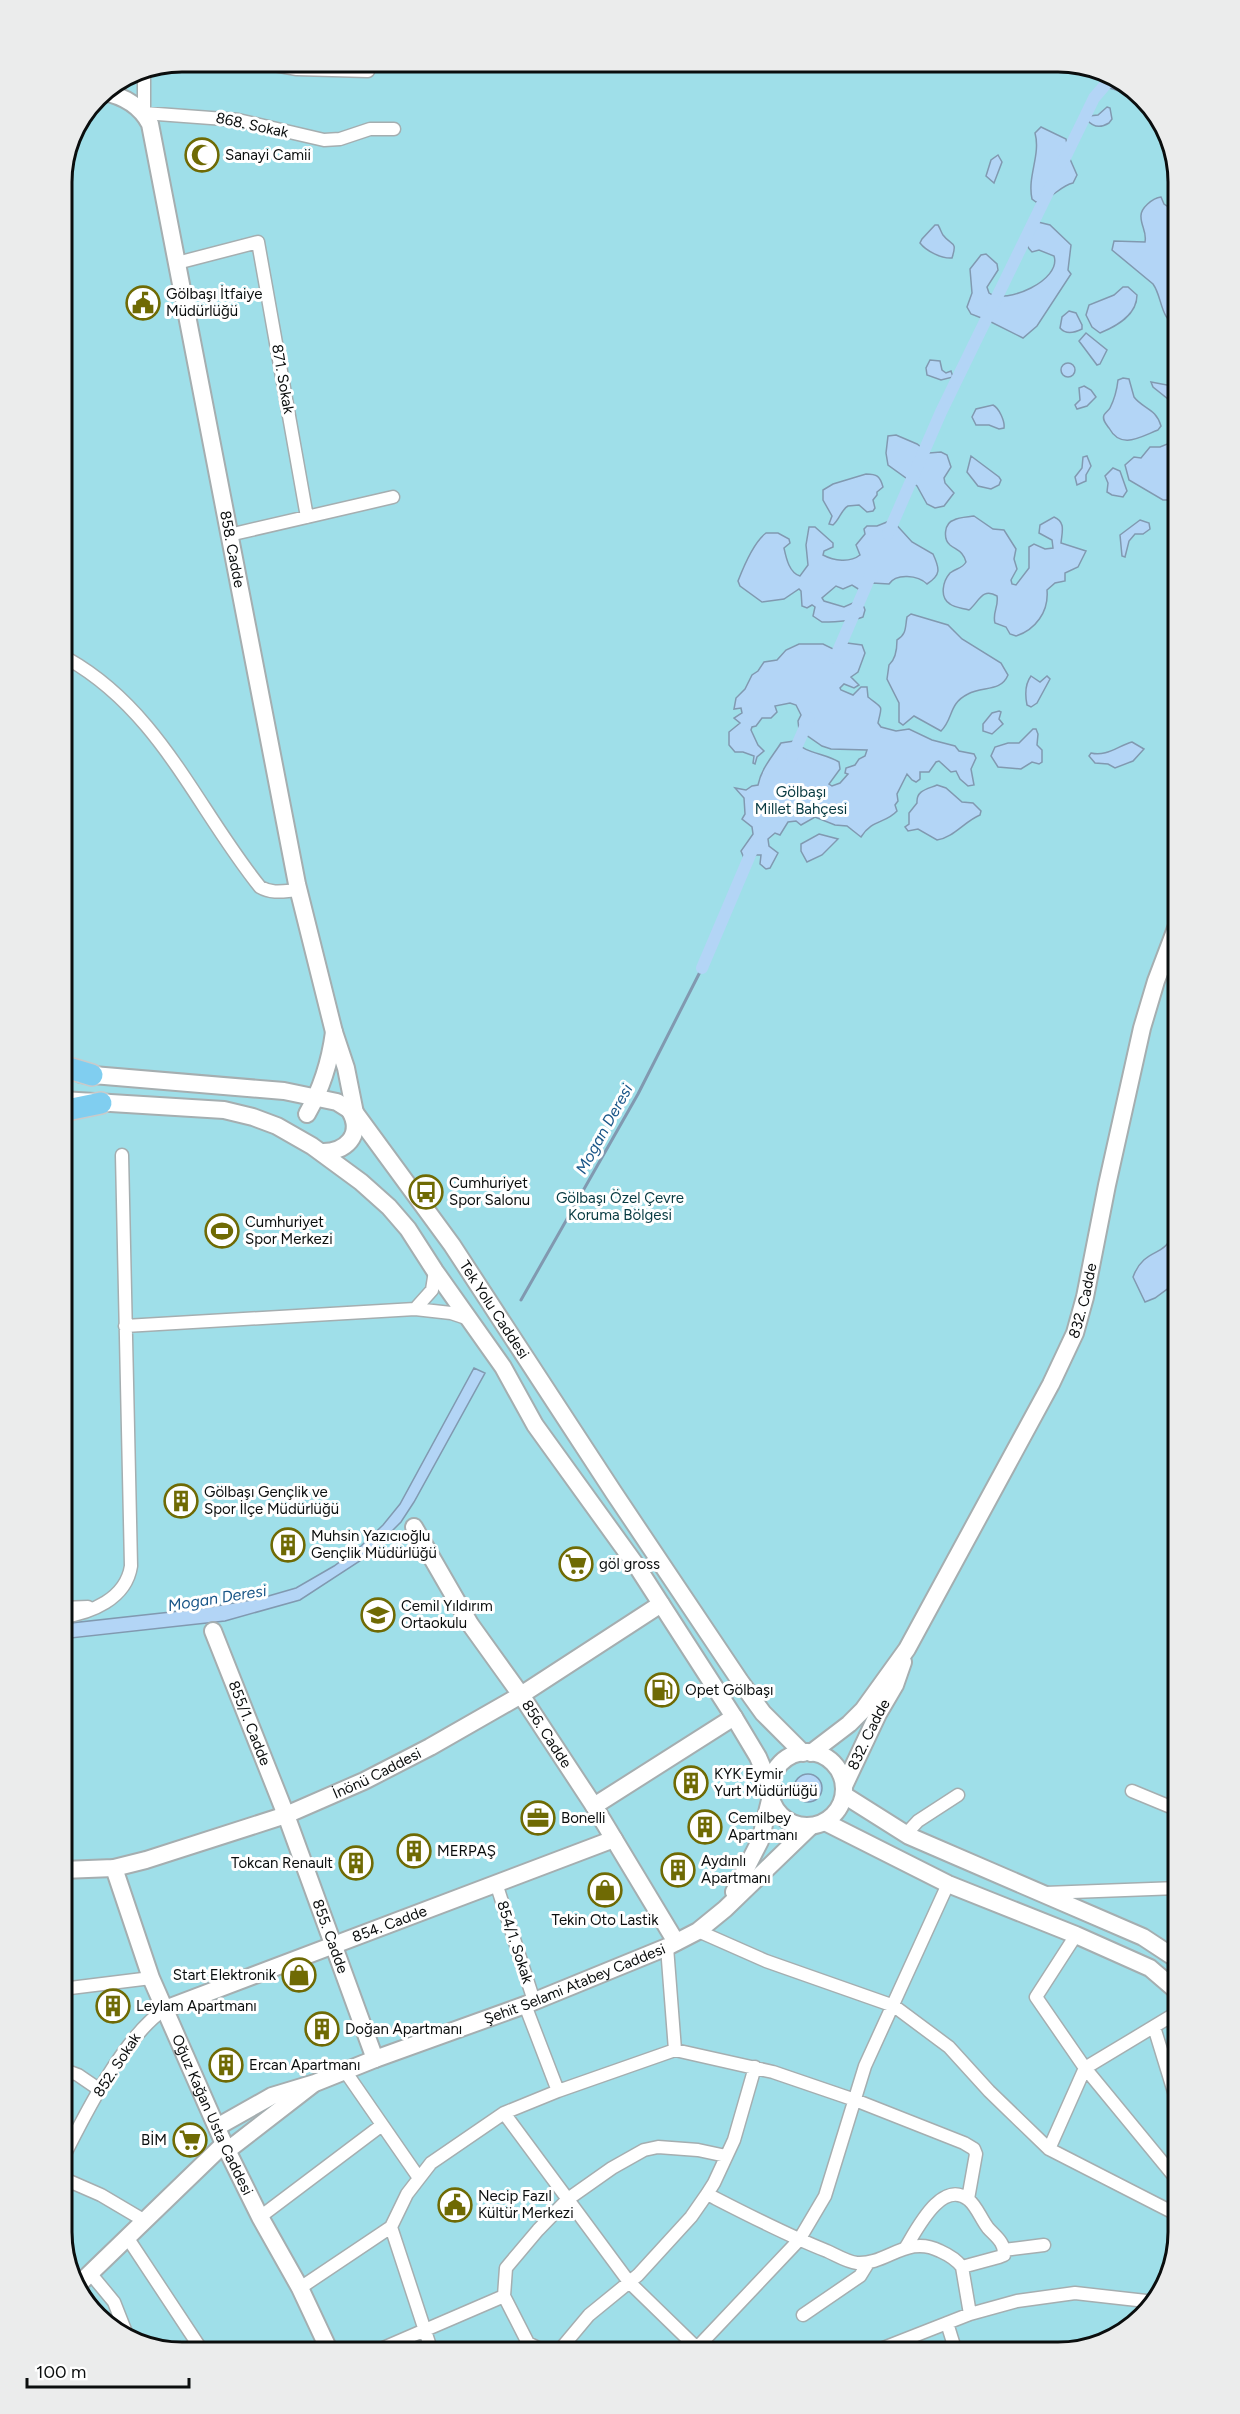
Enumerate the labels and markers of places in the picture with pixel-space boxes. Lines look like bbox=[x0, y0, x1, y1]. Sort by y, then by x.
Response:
mosque icon: Sanayi Camii bbox=[184, 137, 220, 173]
place label: Sanayi Camii bbox=[225, 146, 311, 164]
public building icon: Gölbaşı İtfaiye Müdürlüğü bbox=[125, 285, 161, 321]
place label: Gölbaşı İtfaiye Müdürlüğü bbox=[166, 285, 262, 320]
bus stop icon: Cumhuriyet Spor Salonu bbox=[408, 1174, 444, 1210]
place label: Cumhuriyet Spor Salonu bbox=[449, 1174, 530, 1209]
sports icon: Cumhuriyet Spor Merkezi bbox=[204, 1213, 240, 1249]
place label: Cumhuriyet Spor Merkezi bbox=[245, 1213, 333, 1248]
building icon: Gölbaşı Gençlik ve Spor İlçe Müdürlüğü bbox=[163, 1483, 199, 1519]
place label: Gölbaşı Gençlik ve Spor İlçe Müdürlüğü bbox=[204, 1483, 339, 1518]
building icon: Muhsin Yazıcıoğlu Gençlik Müdürlüğü bbox=[270, 1527, 306, 1563]
place label: Muhsin Yazıcıoğlu Gençlik Müdürlüğü bbox=[311, 1527, 437, 1562]
supermarket icon: göl gross bbox=[558, 1546, 594, 1582]
place label: göl gross bbox=[599, 1555, 660, 1573]
school or university icon: Cemil Yıldırım Ortaokulu bbox=[360, 1597, 396, 1633]
place label: Cemil Yıldırım Ortaokulu bbox=[401, 1597, 493, 1632]
fuel station icon: Opet Gölbaşı bbox=[644, 1672, 680, 1708]
place label: Opet Gölbaşı bbox=[685, 1681, 773, 1699]
building icon: KYK Eymir Yurt Müdürlüğü bbox=[673, 1765, 709, 1801]
place label: KYK Eymir Yurt Müdürlüğü bbox=[714, 1765, 818, 1800]
office icon: Bonelli bbox=[520, 1800, 556, 1836]
place label: Bonelli bbox=[561, 1809, 606, 1827]
building icon: Cemilbey Apartmanı bbox=[687, 1809, 723, 1845]
place label: Cemilbey Apartmanı bbox=[728, 1809, 798, 1844]
building icon: MERPAŞ bbox=[396, 1833, 432, 1869]
place label: MERPAŞ bbox=[437, 1842, 496, 1860]
building icon: Tokcan Renault bbox=[338, 1845, 374, 1881]
building icon: Aydınlı Apartmanı bbox=[660, 1852, 696, 1888]
place label: Aydınlı Apartmanı bbox=[701, 1852, 771, 1887]
place label: Tokcan Renault bbox=[231, 1854, 333, 1872]
shop icon: Tekin Oto Lastik bbox=[587, 1872, 623, 1908]
place label: Tekin Oto Lastik bbox=[552, 1911, 659, 1929]
shop icon: Start Elektronik bbox=[281, 1957, 317, 1993]
place label: Start Elektronik bbox=[173, 1966, 277, 1984]
building icon: Leylam Apartmanı bbox=[95, 1988, 131, 2024]
place label: Leylam Apartmanı bbox=[136, 1997, 257, 2015]
building icon: Doğan Apartmanı bbox=[304, 2011, 340, 2047]
place label: Doğan Apartmanı bbox=[345, 2020, 462, 2038]
building icon: Ercan Apartmanı bbox=[208, 2047, 244, 2083]
place label: Ercan Apartmanı bbox=[249, 2056, 360, 2074]
supermarket icon: BİM bbox=[172, 2122, 208, 2158]
place label: BİM bbox=[141, 2131, 167, 2149]
public building icon: Necip Fazıl Kültür Merkezi bbox=[437, 2187, 473, 2223]
place label: Necip Fazıl Kültür Merkezi bbox=[478, 2187, 574, 2222]

